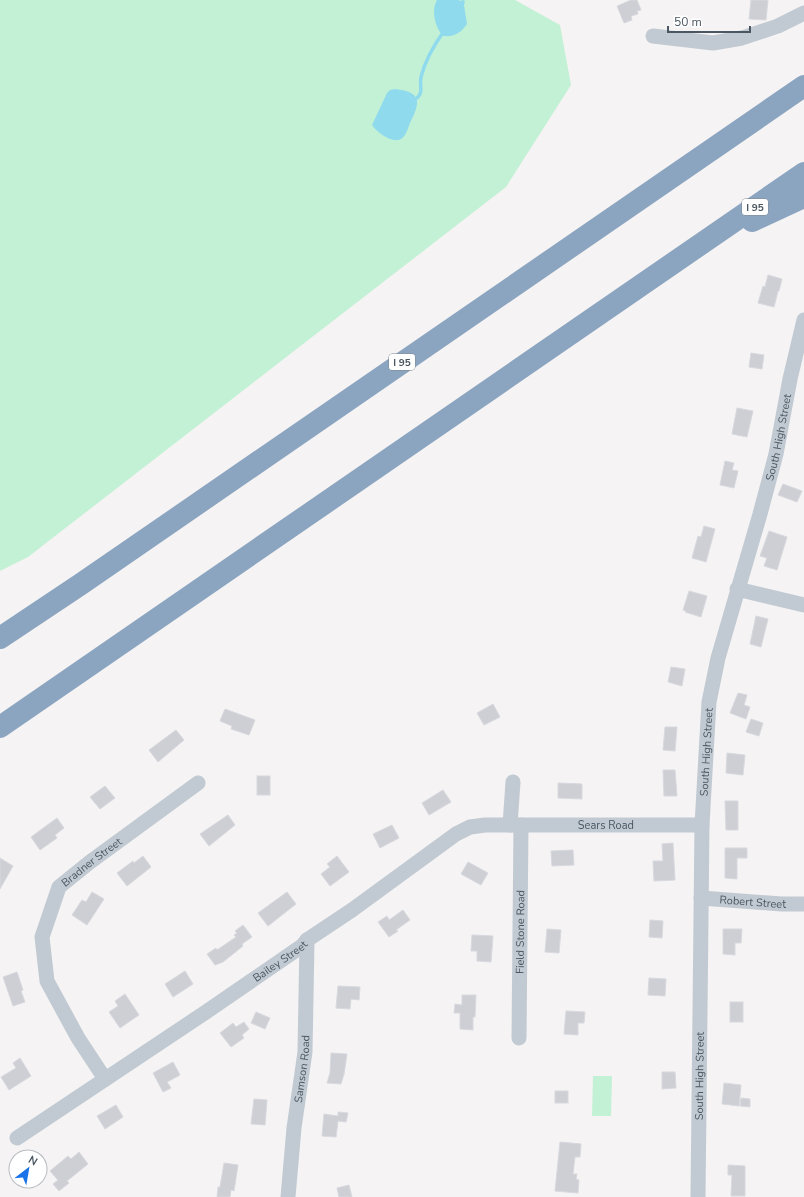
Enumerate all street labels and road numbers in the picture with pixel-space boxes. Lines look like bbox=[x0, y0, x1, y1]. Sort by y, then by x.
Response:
road number: I 95 bbox=[742, 199, 768, 215]
road number: I 95 bbox=[389, 354, 415, 370]
street label: South High Street bbox=[762, 393, 795, 483]
street label: South High Street bbox=[697, 707, 717, 797]
street label: Sears Road bbox=[578, 818, 634, 833]
street label: Bradner Street bbox=[58, 834, 125, 890]
street label: Field Stone Road bbox=[513, 890, 528, 974]
street label: Robert Street bbox=[719, 892, 786, 912]
street label: Bailey Street bbox=[250, 938, 311, 986]
street label: South High Street bbox=[692, 1032, 708, 1120]
street label: Samson Road bbox=[291, 1035, 313, 1104]

